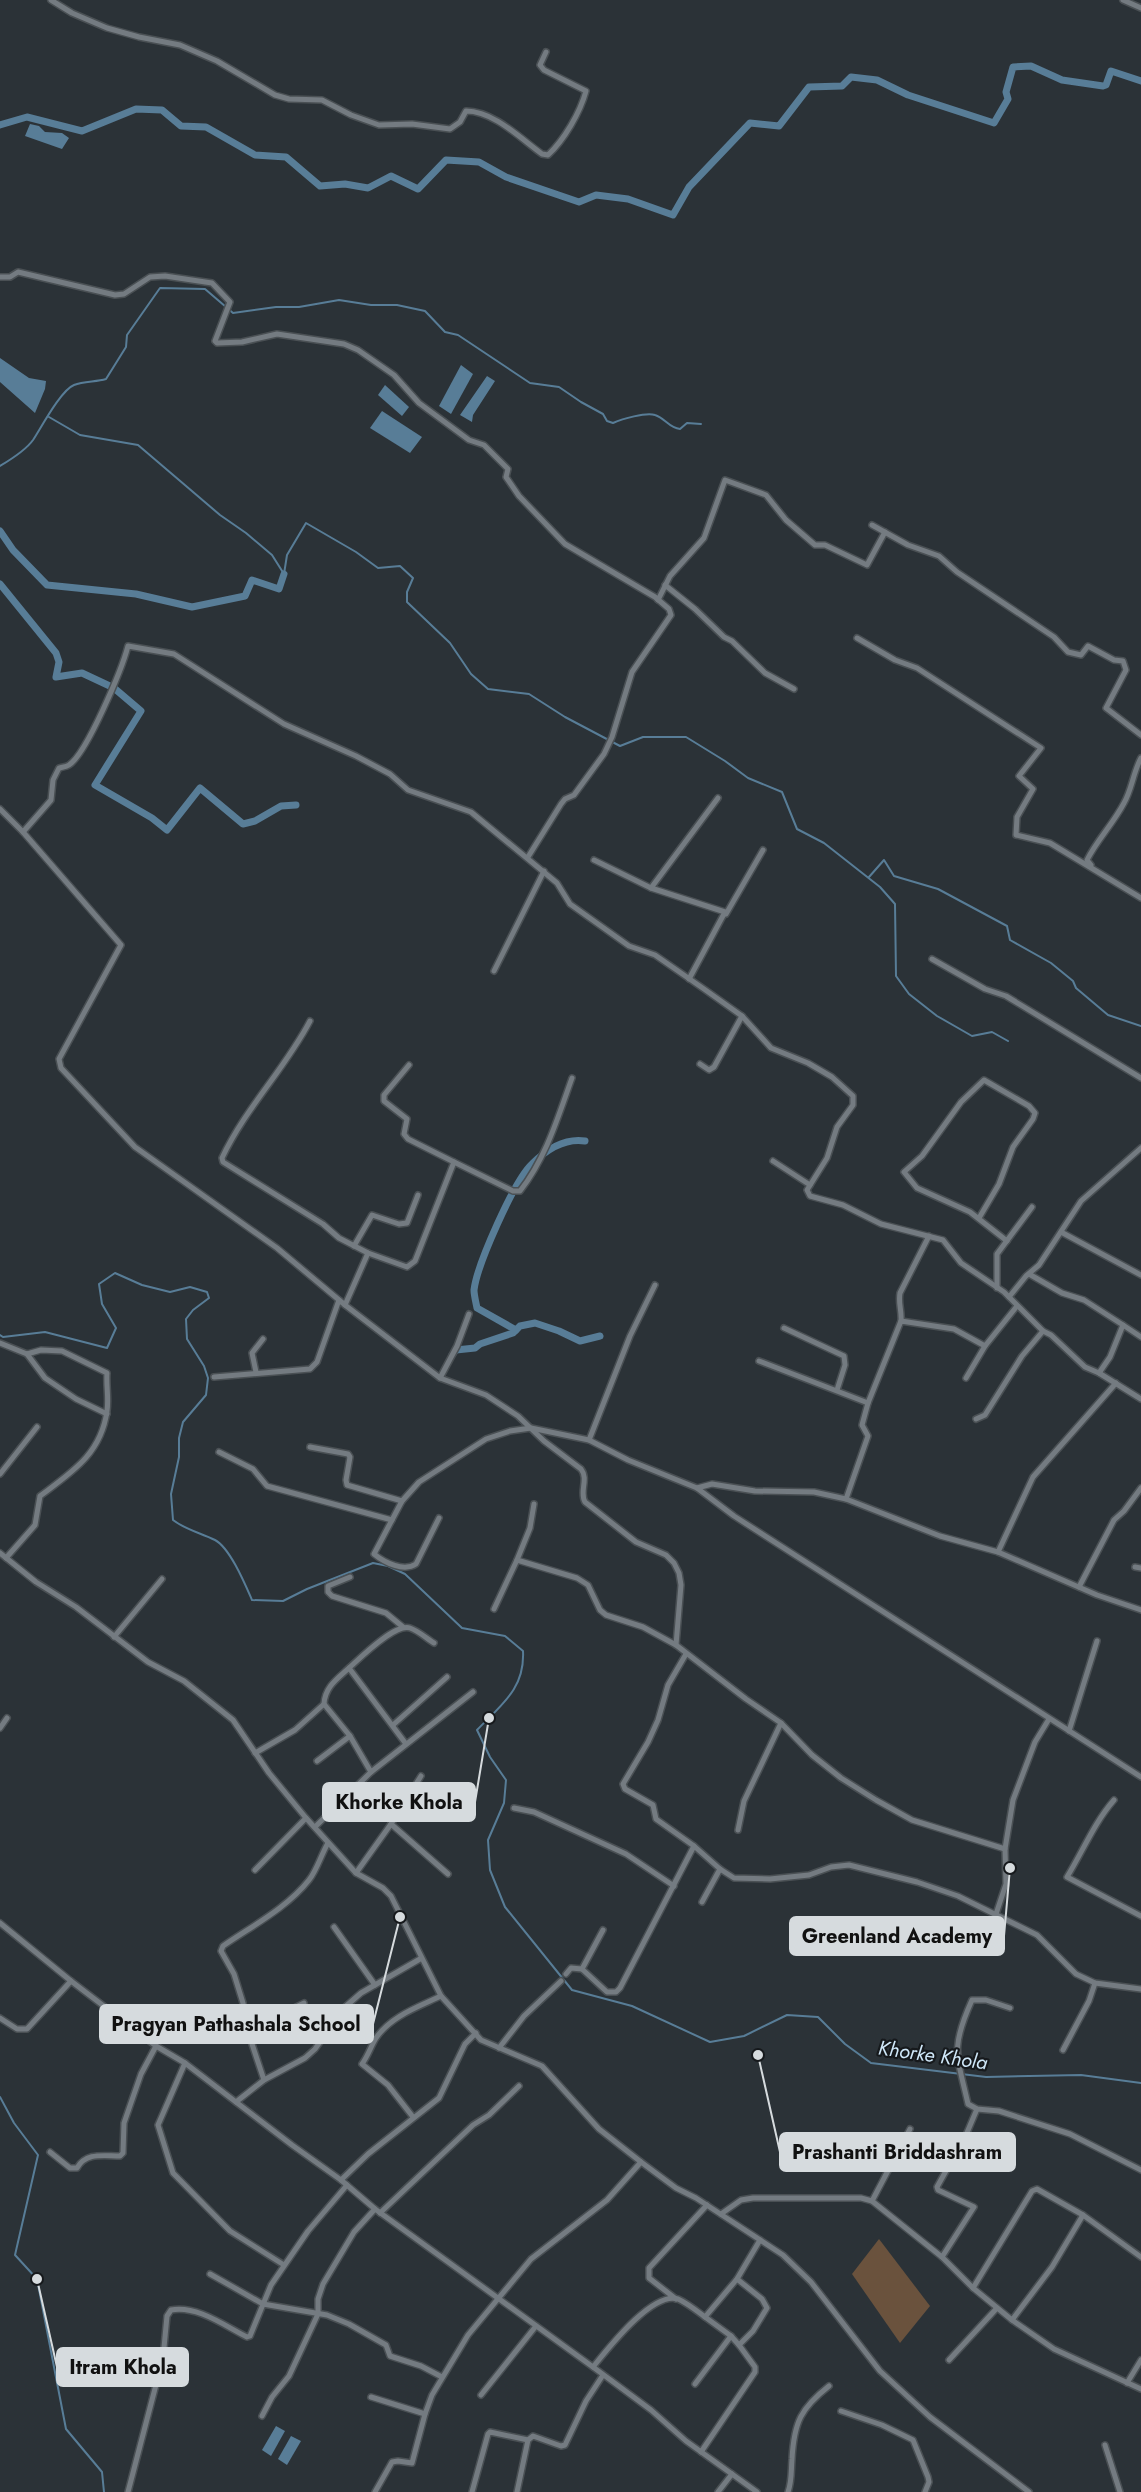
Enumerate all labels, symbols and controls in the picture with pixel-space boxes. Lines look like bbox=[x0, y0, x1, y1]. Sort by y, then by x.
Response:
callout: Khorke Khola bbox=[323, 1783, 475, 1821]
text: Khorke Khola bbox=[335, 1788, 463, 1817]
callout: Greenland Academy bbox=[790, 1917, 1004, 1955]
text: Greenland Academy bbox=[802, 1922, 993, 1951]
callout: Pragyan Pathashala School bbox=[100, 2005, 373, 2043]
text: Pragyan Pathashala School bbox=[111, 2010, 361, 2039]
water label: Khorke Khola bbox=[876, 2033, 989, 2078]
callout: Prashanti Briddashram bbox=[780, 2133, 1015, 2171]
text: Prashanti Briddashram bbox=[792, 2138, 1002, 2167]
callout: Itram Khola bbox=[57, 2348, 188, 2386]
text: Itram Khola bbox=[69, 2353, 177, 2382]

